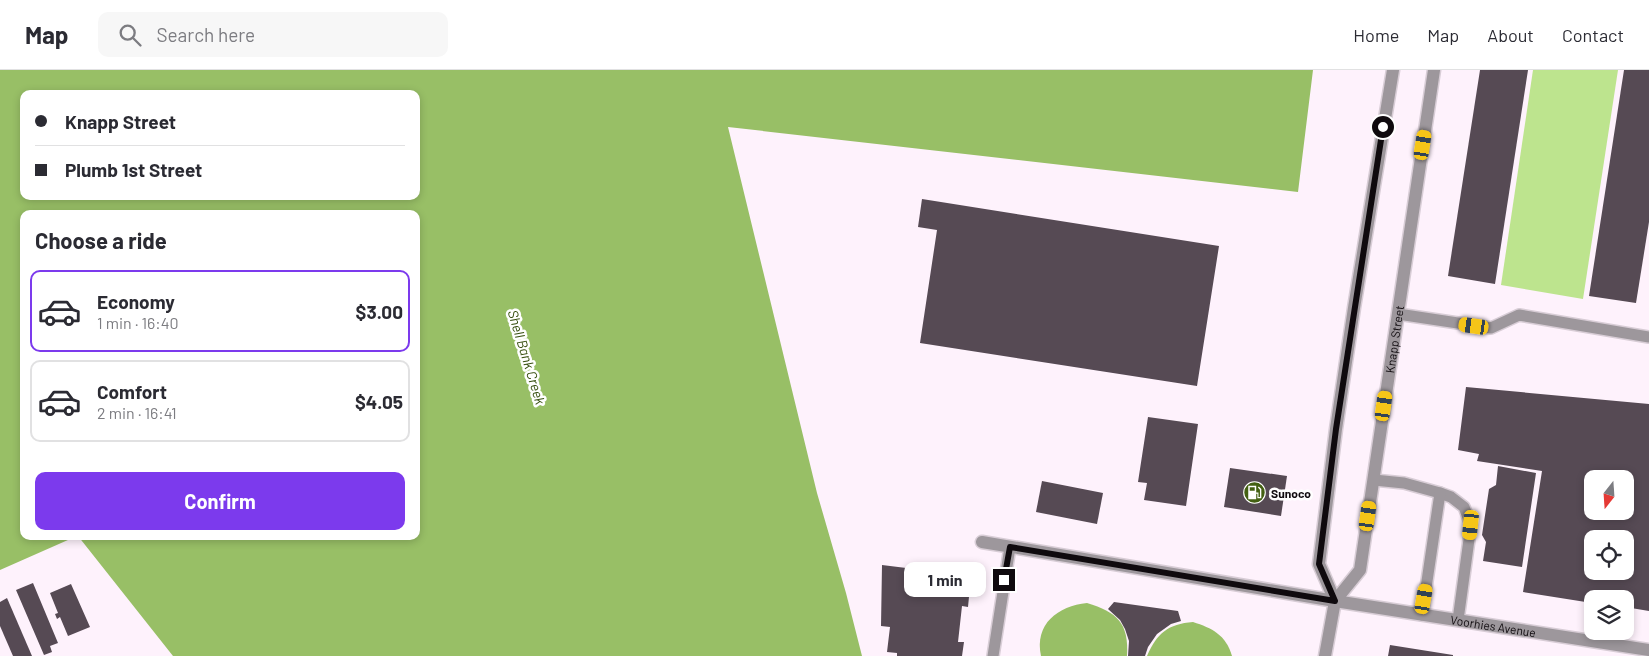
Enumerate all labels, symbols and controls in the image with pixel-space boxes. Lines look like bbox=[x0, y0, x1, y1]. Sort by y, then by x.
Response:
search box bbox=[98, 12, 448, 57]
text: Map bbox=[25, 20, 68, 49]
icon: search bbox=[116, 21, 144, 49]
text: Search here bbox=[156, 23, 255, 46]
text: Home bbox=[1353, 24, 1399, 46]
text: Map bbox=[1427, 24, 1459, 46]
text: About bbox=[1487, 24, 1534, 46]
text: Contact bbox=[1562, 24, 1624, 46]
text: Knapp Street bbox=[65, 110, 176, 133]
route start bbox=[1372, 116, 1394, 138]
car bbox=[1413, 129, 1432, 161]
text: Plumb 1st Street bbox=[65, 158, 202, 181]
text: Choose a ride bbox=[35, 227, 167, 253]
icon: car bbox=[37, 289, 82, 334]
text: Economy bbox=[97, 290, 175, 313]
text: $3.00 bbox=[356, 300, 403, 323]
street label: Knapp Street bbox=[1382, 304, 1406, 374]
water label: Shell Bank Creek bbox=[505, 308, 550, 407]
text: 1 min · 16:40 bbox=[97, 313, 179, 332]
car bbox=[1458, 316, 1489, 336]
icon: car bbox=[37, 379, 82, 424]
text: Comfort bbox=[97, 380, 167, 403]
text: $4.05 bbox=[355, 390, 403, 413]
car bbox=[1374, 390, 1393, 422]
text: 2 min · 16:41 bbox=[97, 403, 177, 422]
north arrow bbox=[1584, 470, 1634, 520]
map controls bbox=[1584, 470, 1634, 640]
button: Confirm bbox=[35, 472, 405, 530]
fuel station icon: Sunoco bbox=[1243, 481, 1267, 505]
place label: Sunoco bbox=[1271, 486, 1311, 500]
car bbox=[1358, 500, 1377, 532]
car bbox=[1461, 509, 1480, 541]
button: locate bbox=[1584, 530, 1634, 580]
callout: 1 min bbox=[904, 562, 986, 598]
route end bbox=[993, 569, 1015, 591]
text: 1 min bbox=[927, 570, 963, 589]
car bbox=[1414, 583, 1433, 615]
button: layers bbox=[1584, 590, 1634, 640]
street label: Voorhies Avenue bbox=[1450, 612, 1537, 639]

